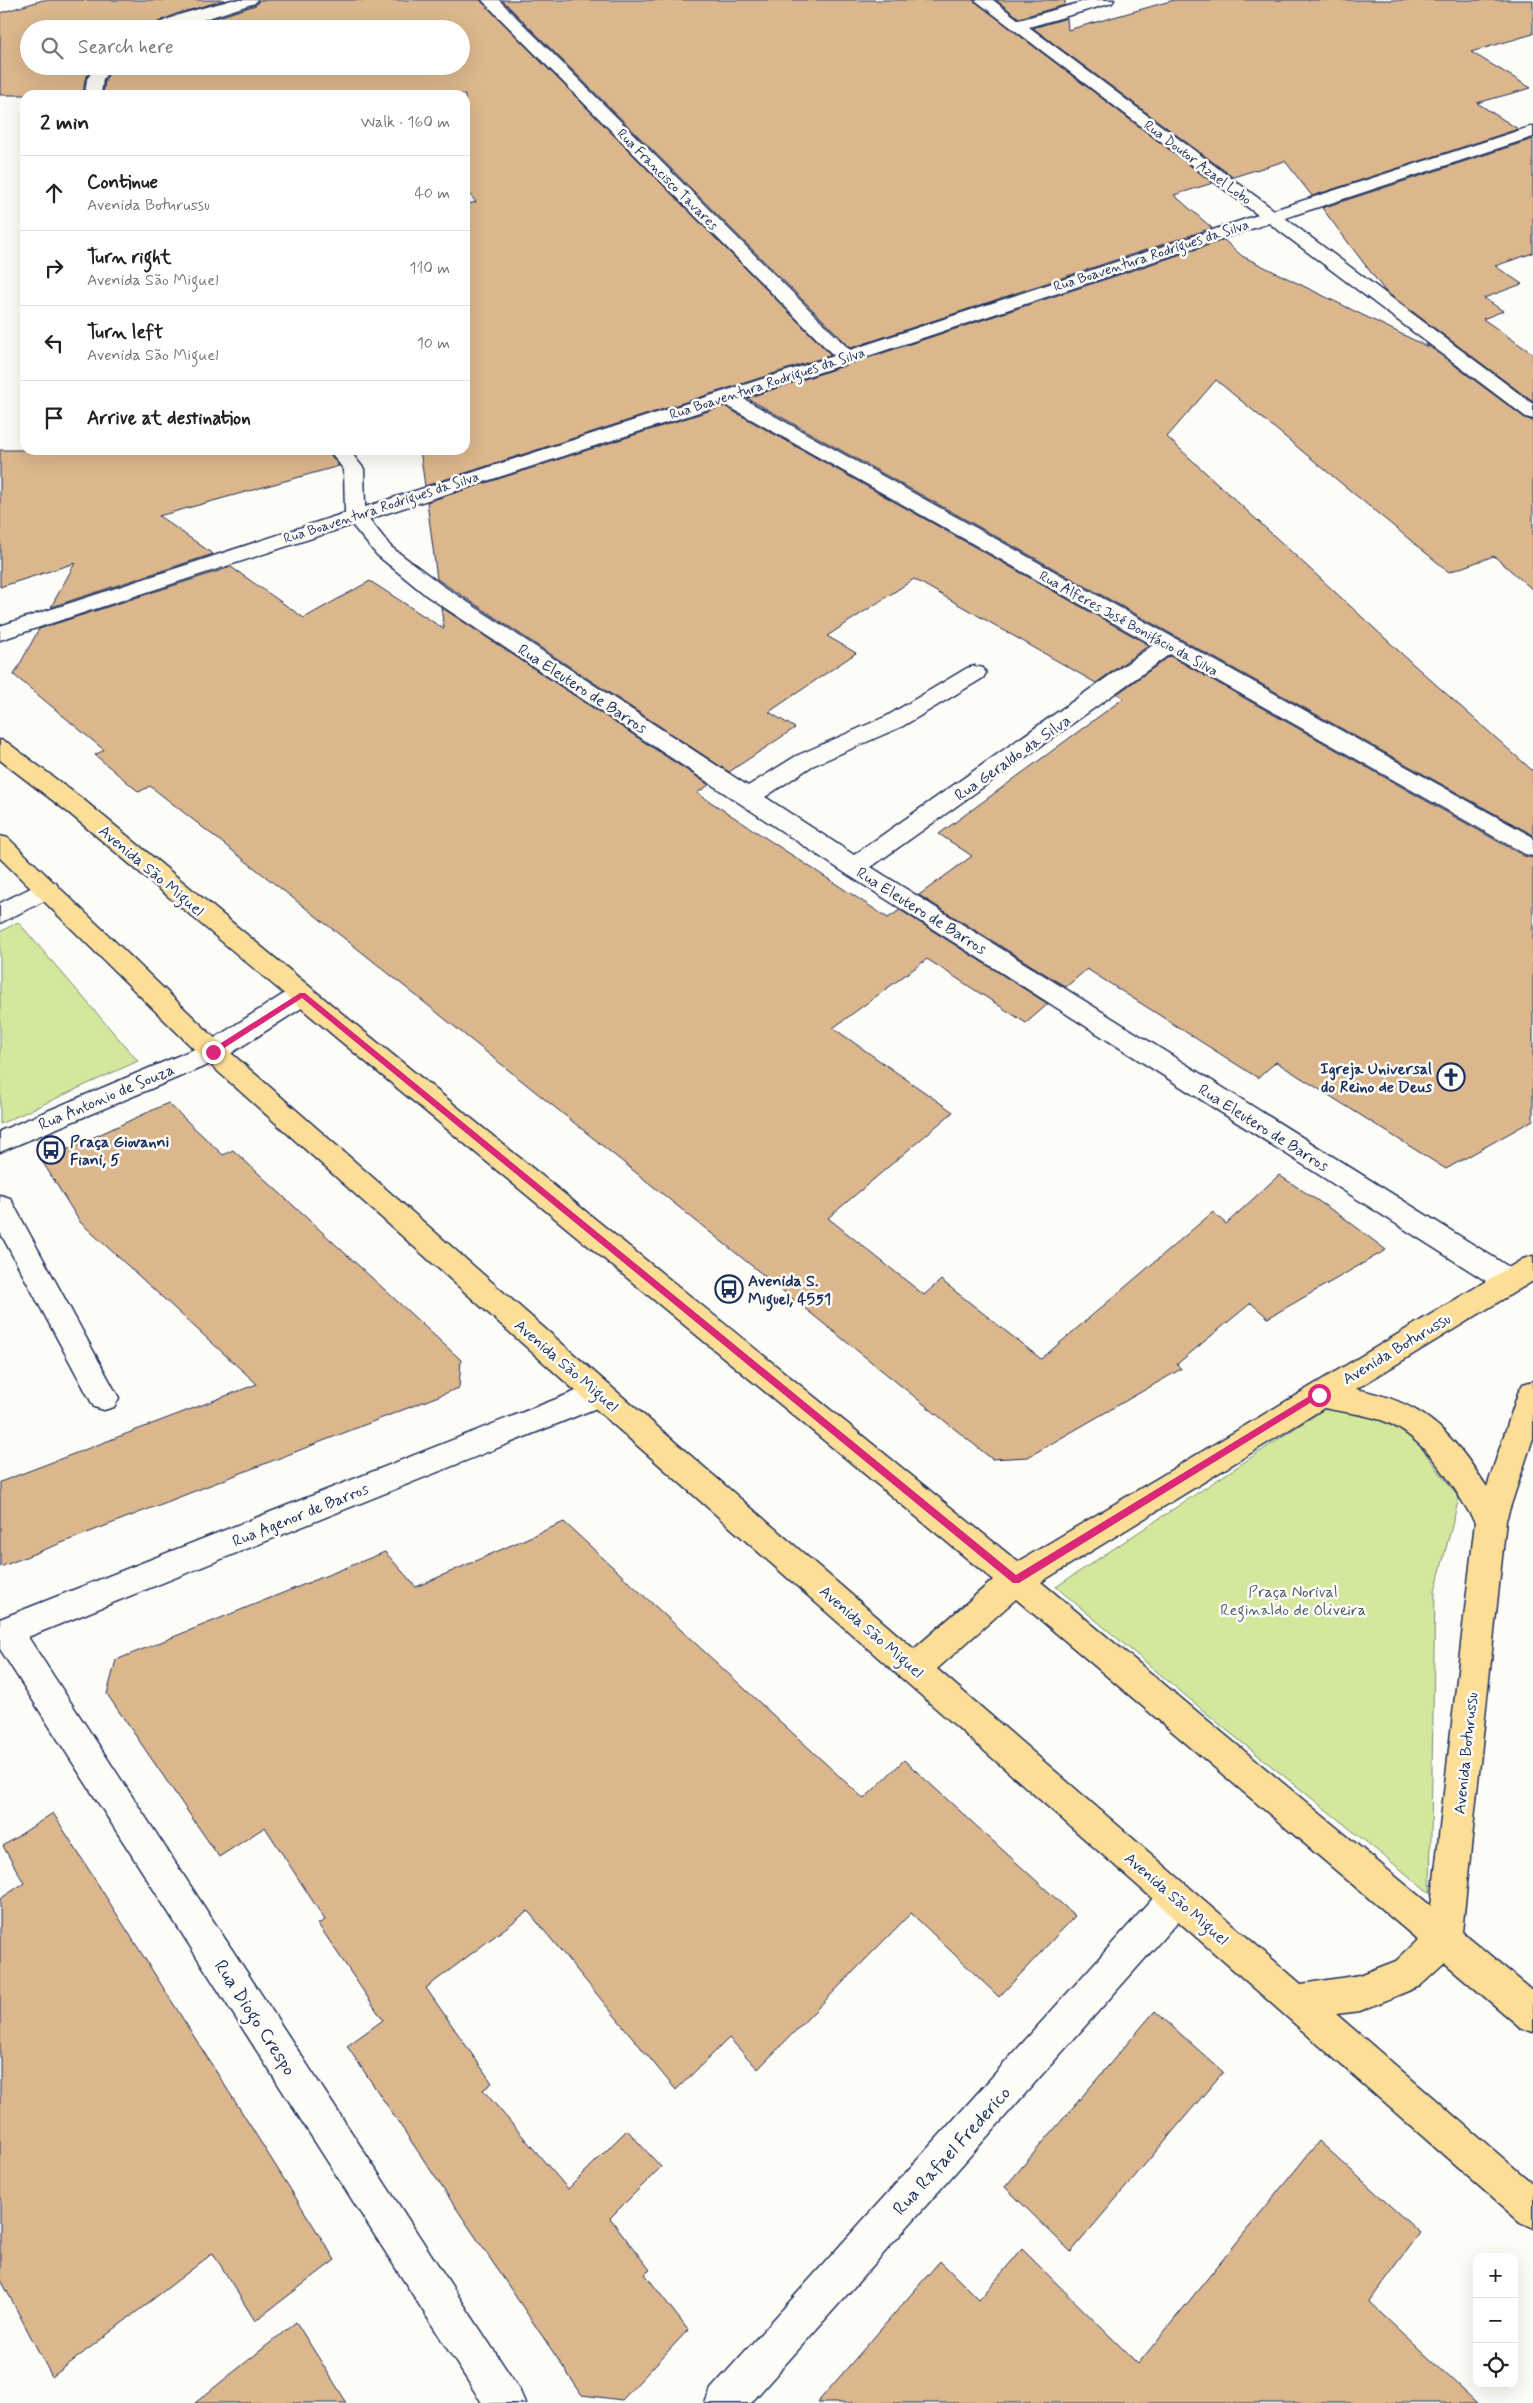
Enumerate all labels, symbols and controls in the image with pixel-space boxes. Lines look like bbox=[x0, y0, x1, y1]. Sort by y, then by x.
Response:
search box bbox=[20, 20, 470, 75]
icon: search bbox=[38, 34, 66, 62]
text: Search here bbox=[78, 35, 174, 60]
text: 2 min bbox=[40, 109, 89, 137]
text: Walk · 160 m bbox=[360, 112, 450, 133]
street label: Rua Doutor Azael Lobo bbox=[1140, 116, 1255, 209]
street label: Rua Francisco Tavares bbox=[613, 125, 722, 234]
text: Continue bbox=[87, 170, 158, 195]
icon: ahead bbox=[40, 179, 68, 207]
text: 40 m bbox=[414, 183, 450, 204]
text: Avenida Boturussu bbox=[87, 195, 210, 216]
street label: Rua Boaventura Rodrigues da Silva bbox=[1051, 216, 1252, 298]
text: Turn right bbox=[87, 245, 171, 270]
icon: right bbox=[40, 254, 68, 282]
text: 110 m bbox=[409, 258, 450, 279]
text: Avenida São Miguel bbox=[87, 270, 218, 291]
text: Turn left bbox=[87, 320, 163, 345]
icon: left bbox=[40, 329, 68, 357]
text: 10 m bbox=[417, 333, 450, 354]
street label: Rua Boaventura Rodrigues da Silva bbox=[667, 344, 868, 426]
text: Avenida São Miguel bbox=[87, 345, 218, 366]
icon: arrive bbox=[40, 404, 68, 432]
text: Arrive at destination bbox=[87, 406, 251, 431]
street label: Rua Boaventura Rodrigues da Silva bbox=[281, 468, 482, 550]
street label: Rua Alferes José Bonifácio da Silva bbox=[1036, 567, 1221, 681]
street label: Rua Eleutero de Barros bbox=[514, 640, 651, 739]
street label: Rua Geraldo da Silva bbox=[951, 710, 1075, 806]
street label: Avenida São Miguel bbox=[93, 821, 208, 922]
street label: Rua Eleutero de Barros bbox=[852, 863, 990, 960]
route end bbox=[202, 1041, 225, 1064]
street label: Rua Antonio de Souza bbox=[35, 1059, 178, 1135]
place label: Igreja Universal do Reino de Deus bbox=[1320, 1059, 1433, 1098]
church icon: Igreja Universal do Reino de Deus bbox=[1436, 1062, 1466, 1092]
street label: Rua Eleutero de Barros bbox=[1194, 1080, 1332, 1177]
place label: Praça Giovanni Fiani, 5 bbox=[70, 1132, 169, 1171]
bus stop icon: Praça Giovanni Fiani, 5 bbox=[36, 1135, 66, 1165]
place label: Avenida S. Miguel, 4551 bbox=[748, 1271, 831, 1312]
bus stop icon: Avenida S. Miguel, 4551 bbox=[714, 1274, 744, 1304]
street label: Avenida Boturussu bbox=[1339, 1309, 1455, 1390]
street label: Avenida São Miguel bbox=[509, 1315, 622, 1418]
route start bbox=[1308, 1384, 1331, 1407]
street label: Rua Agenor de Barros bbox=[229, 1478, 372, 1552]
street label: Avenida São Miguel bbox=[814, 1581, 927, 1684]
park label: Praça Norival Reginaldo de Oliveira bbox=[1220, 1582, 1366, 1622]
street label: Avenida Boturussu bbox=[1450, 1691, 1483, 1815]
street label: Avenida São Miguel bbox=[1119, 1848, 1232, 1951]
street label: Rua Diogo Crespo bbox=[205, 1955, 302, 2082]
street label: Rua Rafael Frederico bbox=[887, 2081, 1017, 2221]
map controls bbox=[1473, 2253, 1518, 2388]
button: + bbox=[1473, 2253, 1518, 2298]
button: − bbox=[1473, 2298, 1518, 2343]
button: locate bbox=[1473, 2343, 1518, 2388]

